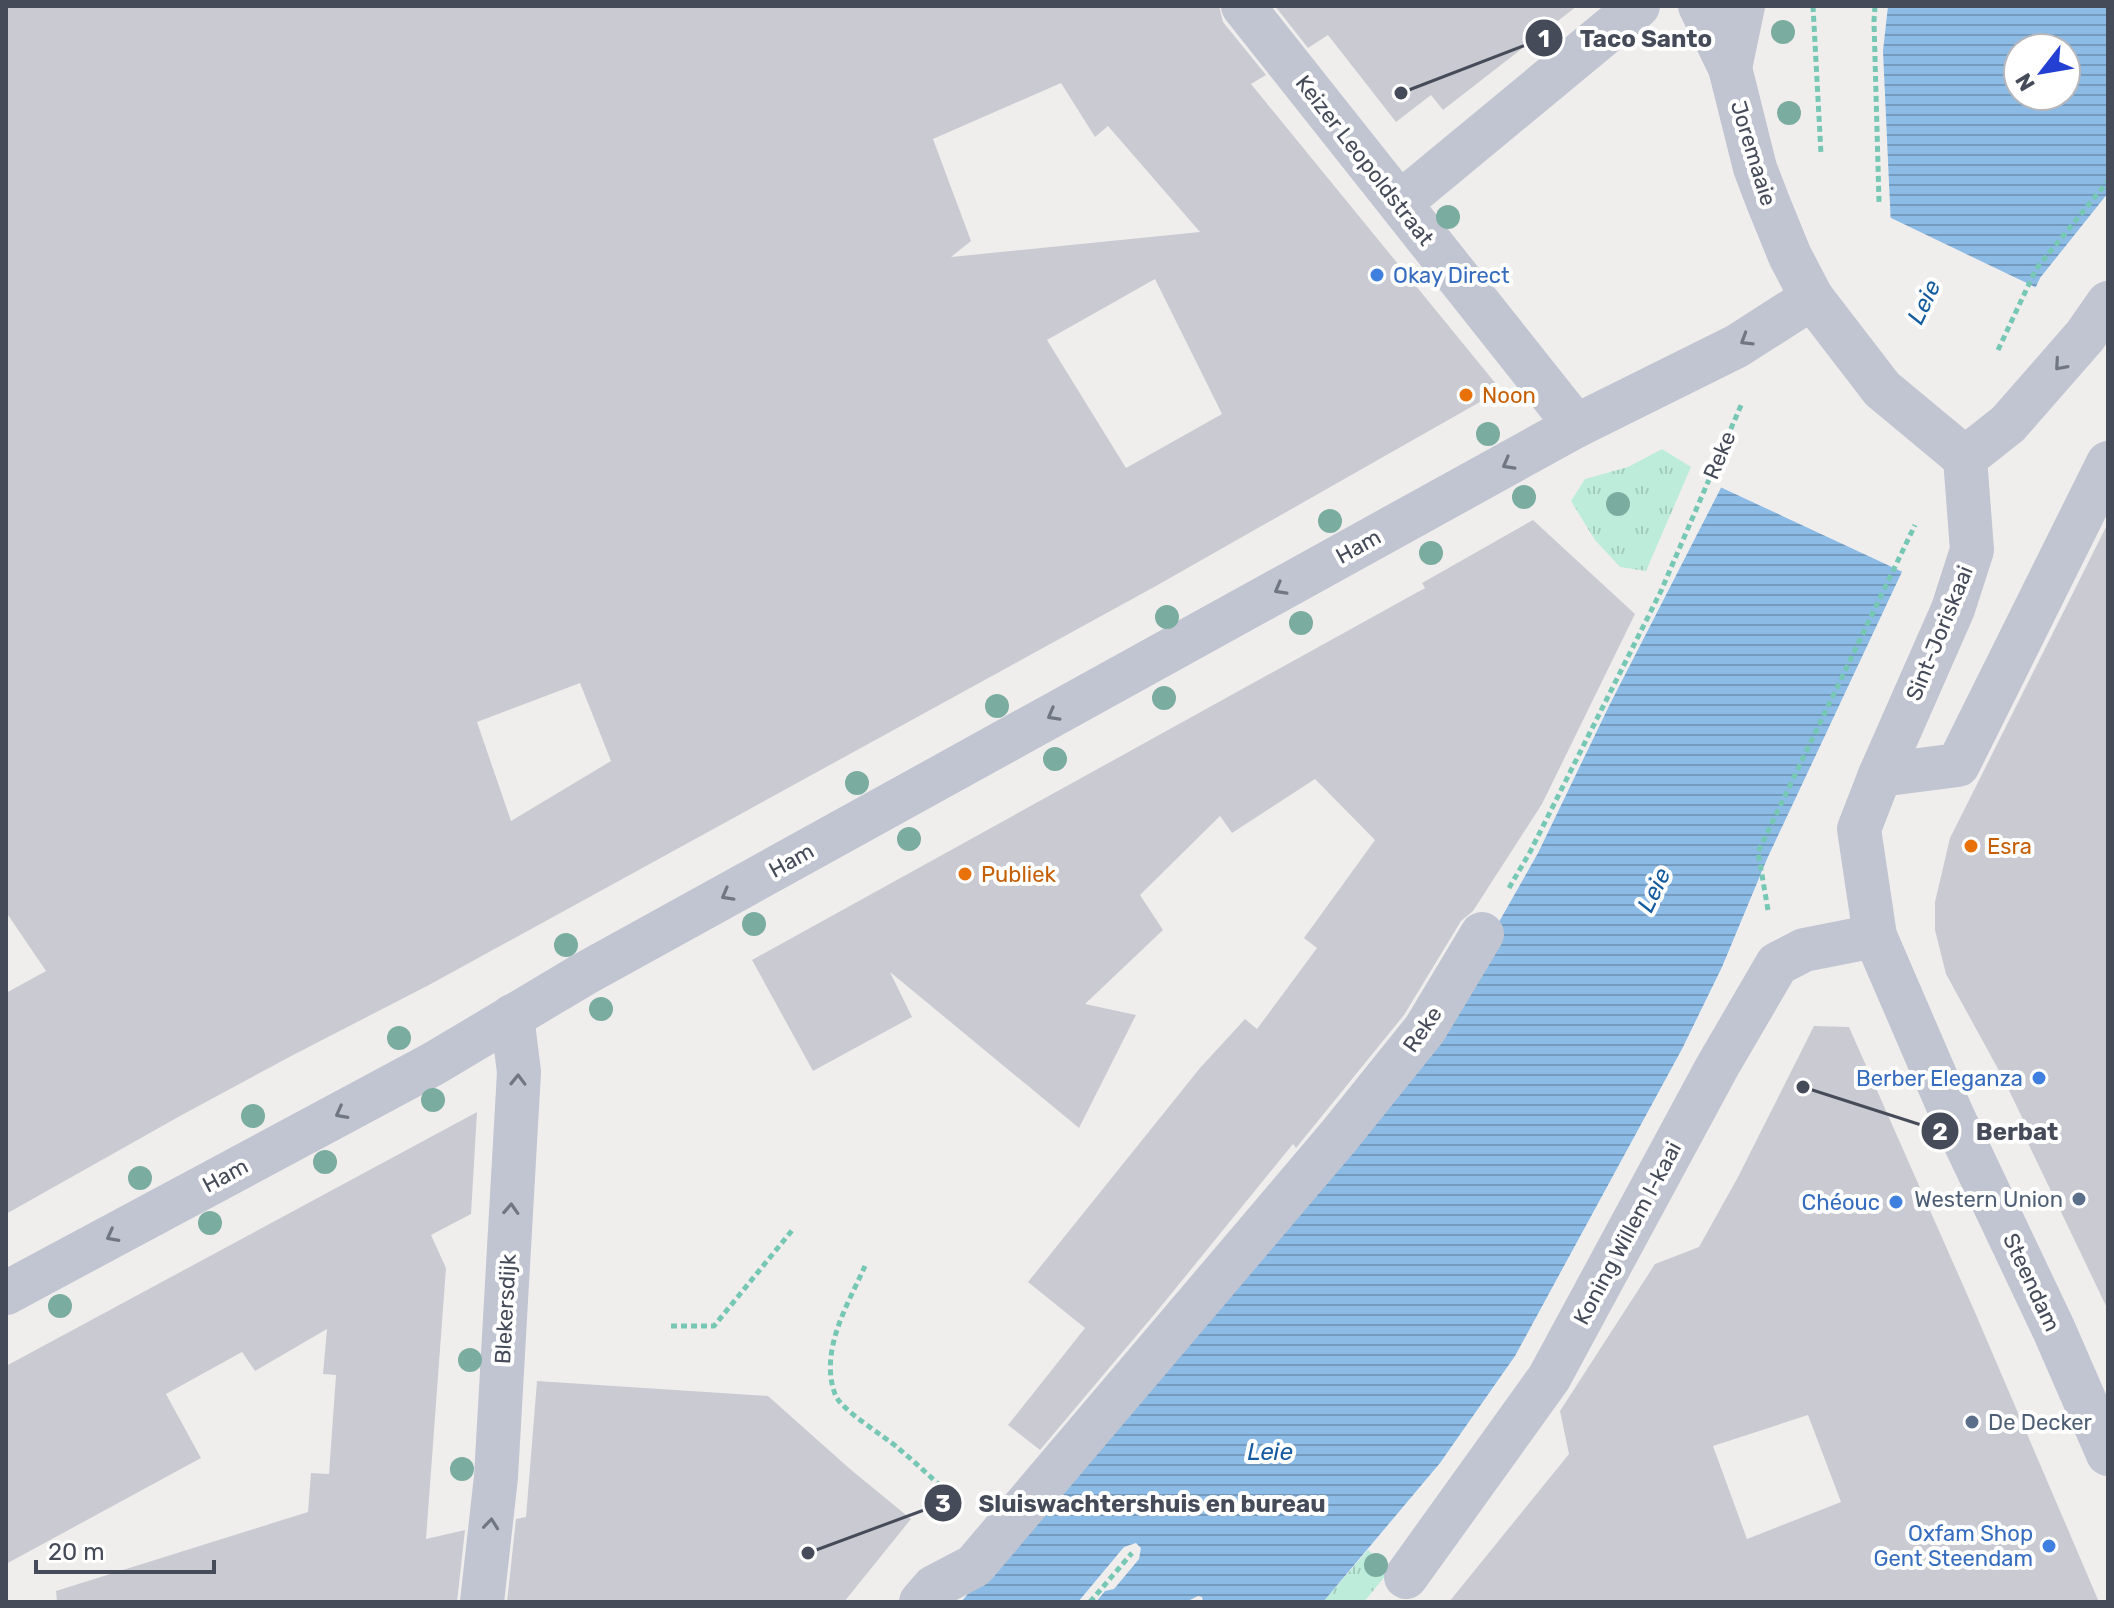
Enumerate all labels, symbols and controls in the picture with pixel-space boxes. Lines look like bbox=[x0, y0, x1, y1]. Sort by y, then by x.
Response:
callout: Taco Santo bbox=[1524, 14, 1728, 62]
text: 1 bbox=[1538, 25, 1550, 53]
text: Taco Santo bbox=[1580, 25, 1712, 53]
north arrow bbox=[2002, 32, 2082, 112]
text: N bbox=[2010, 68, 2041, 96]
street label: Keizer Leopoldstraat bbox=[1290, 70, 1440, 251]
street label: Joremaaie bbox=[1725, 97, 1782, 209]
place label: Okay Direct bbox=[1393, 262, 1510, 289]
marker: Okay Direct bbox=[1368, 266, 1386, 284]
water label: Leie bbox=[1901, 275, 1947, 329]
one-way arrow bbox=[1740, 331, 1755, 346]
one-way arrow bbox=[2055, 355, 2070, 370]
place label: Noon bbox=[1482, 382, 1536, 409]
marker: Noon bbox=[1457, 386, 1475, 404]
street label: Reke bbox=[1697, 427, 1742, 483]
one-way arrow bbox=[1502, 454, 1517, 470]
street label: Ham bbox=[1331, 523, 1386, 570]
street label: Sint-Joriskaai bbox=[1900, 562, 1979, 705]
one-way arrow bbox=[1274, 580, 1288, 595]
one-way arrow bbox=[1047, 705, 1061, 721]
place label: Esra bbox=[1987, 833, 2032, 860]
street label: Ham bbox=[764, 837, 819, 884]
marker: Esra bbox=[1962, 837, 1980, 855]
place label: Publiek bbox=[981, 861, 1056, 888]
water label: Leie bbox=[1631, 863, 1677, 917]
marker: Publiek bbox=[956, 865, 974, 883]
one-way arrow bbox=[721, 885, 736, 901]
street label: Reke bbox=[1397, 1001, 1448, 1057]
place label: Berber Eleganza bbox=[1856, 1065, 2023, 1092]
marker: Berber Eleganza bbox=[2030, 1069, 2048, 1087]
one-way arrow bbox=[509, 1073, 526, 1086]
one-way arrow bbox=[335, 1104, 350, 1119]
callout: Berbat bbox=[1920, 1107, 2074, 1155]
text: 2 bbox=[1932, 1118, 1948, 1146]
text: Berbat bbox=[1976, 1118, 2058, 1146]
street label: Koning Willem I-kaai bbox=[1568, 1137, 1687, 1329]
street label: Ham bbox=[198, 1152, 253, 1198]
place label: Western Union bbox=[1914, 1186, 2063, 1213]
place label: Chéouc bbox=[1802, 1189, 1880, 1216]
marker: Western Union bbox=[2070, 1190, 2088, 1208]
marker: Chéouc bbox=[1887, 1193, 1905, 1211]
one-way arrow bbox=[502, 1202, 519, 1215]
one-way arrow bbox=[106, 1226, 120, 1241]
street label: Steendam bbox=[1997, 1229, 2066, 1336]
street label: Blekersdijk bbox=[489, 1253, 522, 1365]
place label: De Decker bbox=[1988, 1409, 2093, 1436]
marker: De Decker bbox=[1963, 1413, 1981, 1431]
water label: Leie bbox=[1247, 1438, 1293, 1466]
callout: Sluiswachtershuis en bureau bbox=[923, 1479, 1342, 1527]
text: 3 bbox=[935, 1490, 951, 1518]
text: Sluiswachtershuis en bureau bbox=[978, 1490, 1326, 1518]
one-way arrow bbox=[482, 1518, 499, 1531]
place label: Oxfam Shop Gent Steendam bbox=[1873, 1520, 2033, 1572]
scale bar bbox=[36, 1524, 214, 1574]
marker: Oxfam Shop Gent Steendam bbox=[2040, 1537, 2058, 1555]
text: 20 m bbox=[48, 1538, 105, 1566]

